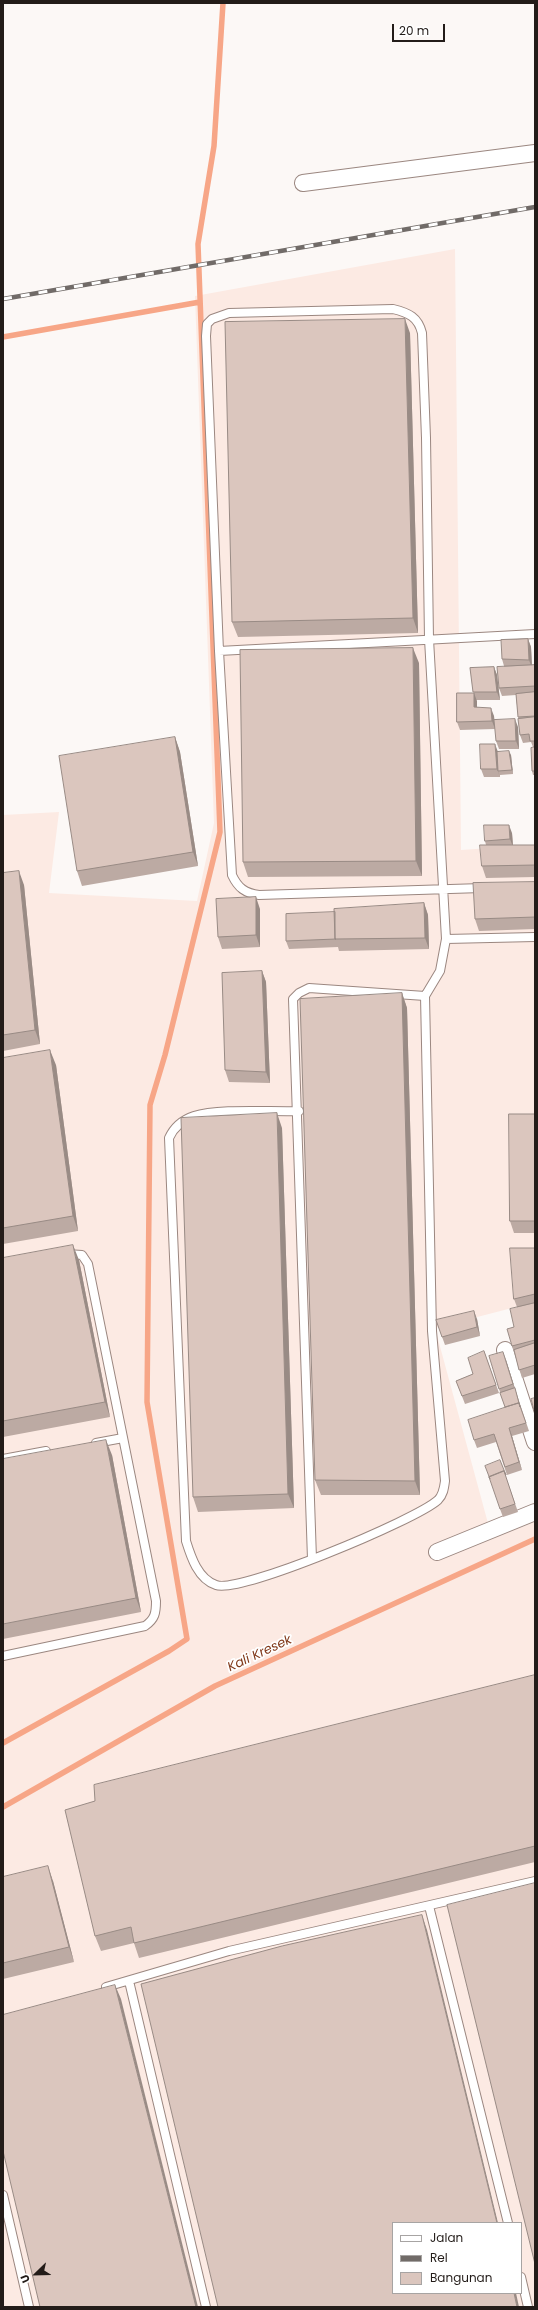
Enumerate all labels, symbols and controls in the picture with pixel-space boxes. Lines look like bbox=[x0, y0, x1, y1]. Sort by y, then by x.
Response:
scale bar bbox=[394, 16, 447, 42]
text: 20 m bbox=[399, 22, 429, 39]
water label: Kali Kresek bbox=[225, 1632, 295, 1676]
legend bbox=[392, 2222, 522, 2294]
text: Jalan bbox=[430, 2229, 463, 2246]
text: Rel bbox=[430, 2249, 448, 2266]
north arrow bbox=[16, 2254, 56, 2294]
text: Bangunan bbox=[430, 2269, 492, 2286]
text: U bbox=[16, 2272, 34, 2285]

